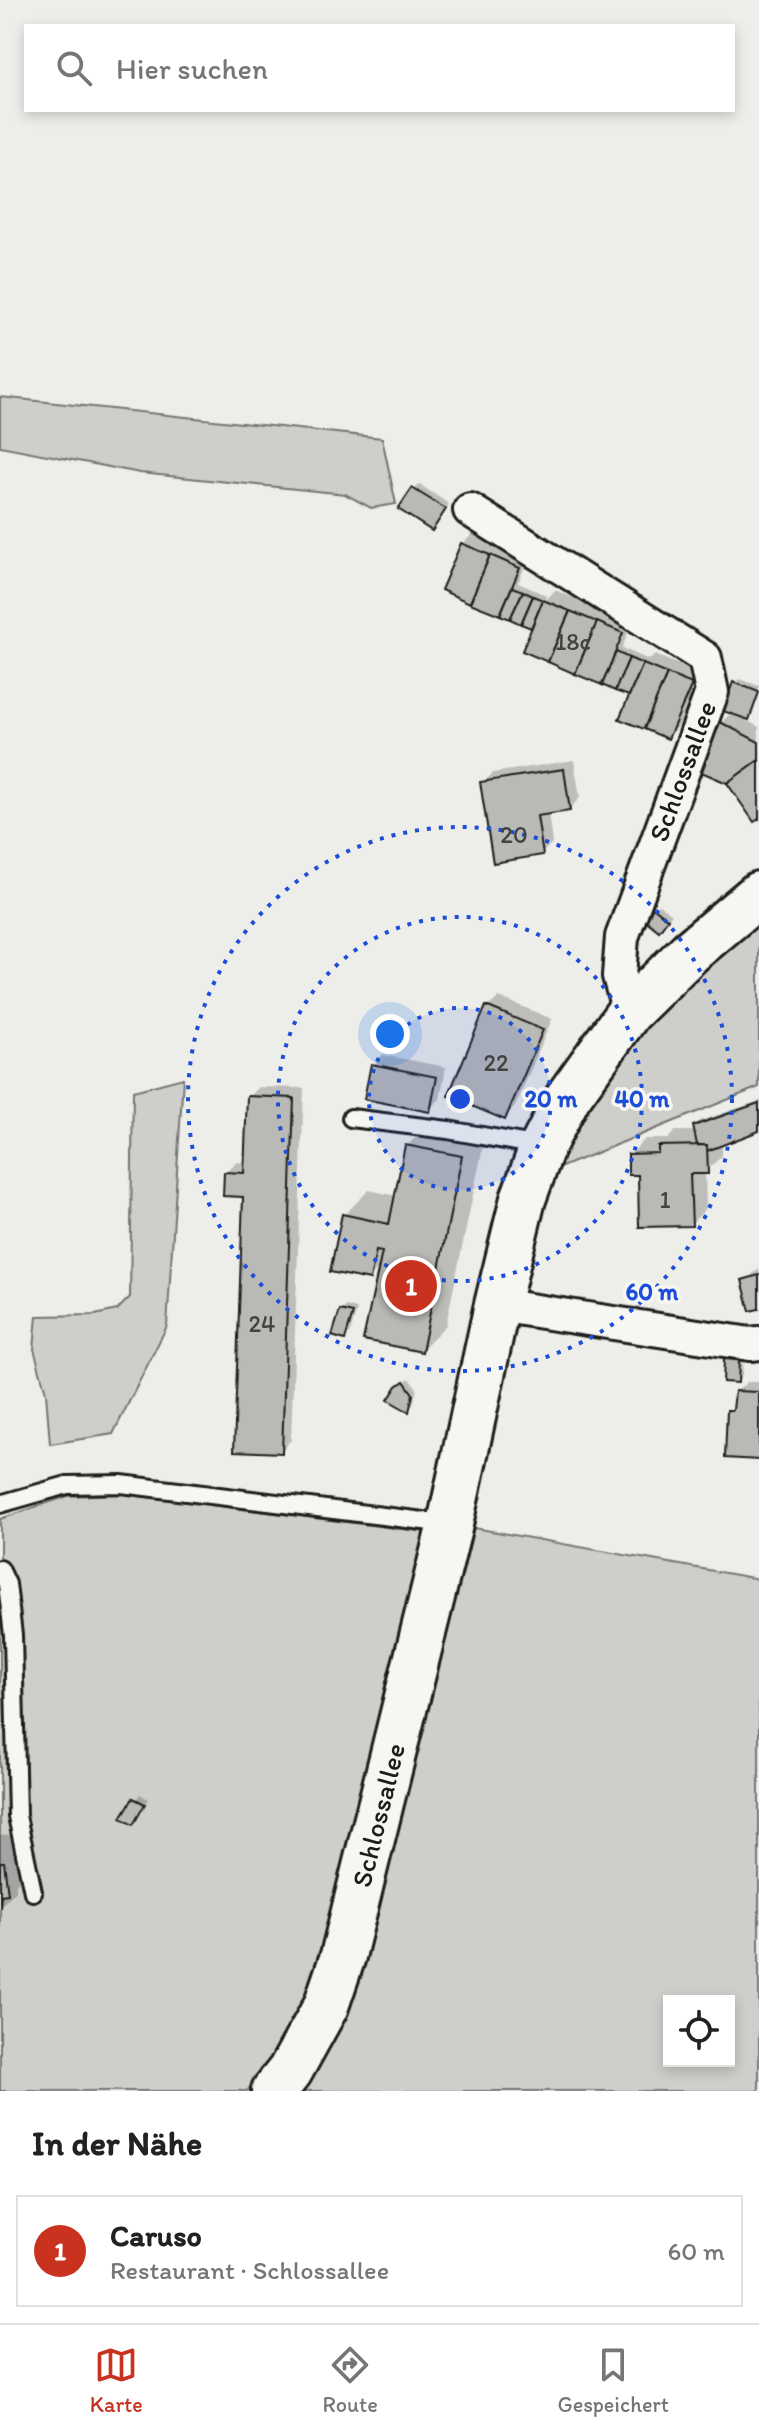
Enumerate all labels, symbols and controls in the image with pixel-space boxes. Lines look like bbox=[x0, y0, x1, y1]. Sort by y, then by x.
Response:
search box bbox=[24, 24, 735, 112]
icon: search bbox=[52, 46, 96, 90]
text: Hier suchen bbox=[116, 50, 268, 87]
house number: 18c bbox=[555, 627, 591, 656]
street label: Schlossallee bbox=[641, 696, 723, 846]
house number: 20 bbox=[500, 820, 528, 849]
your location bbox=[370, 1014, 410, 1054]
house number: 22 bbox=[483, 1048, 509, 1077]
text: 20 m bbox=[525, 1084, 578, 1113]
text: 40 m bbox=[615, 1084, 670, 1113]
centre of rings bbox=[446, 1085, 474, 1113]
house number: 1 bbox=[659, 1185, 671, 1214]
pin: 1 bbox=[385, 1256, 437, 1316]
text: 60 m bbox=[625, 1277, 679, 1306]
house number: 24 bbox=[248, 1309, 276, 1338]
street label: Schlossallee bbox=[344, 1740, 412, 1890]
map controls bbox=[663, 1995, 735, 2067]
button: locate bbox=[663, 1995, 735, 2067]
text: In der Nähe bbox=[32, 2123, 202, 2164]
text: Caruso bbox=[110, 2217, 202, 2254]
text: 1 bbox=[54, 2235, 66, 2267]
text: 60 m bbox=[668, 2235, 725, 2267]
text: Restaurant · Schlossallee bbox=[110, 2254, 389, 2286]
tab: Karte bbox=[90, 2343, 143, 2418]
tab: Route bbox=[323, 2343, 378, 2418]
tab: Gespeichert bbox=[558, 2343, 669, 2418]

